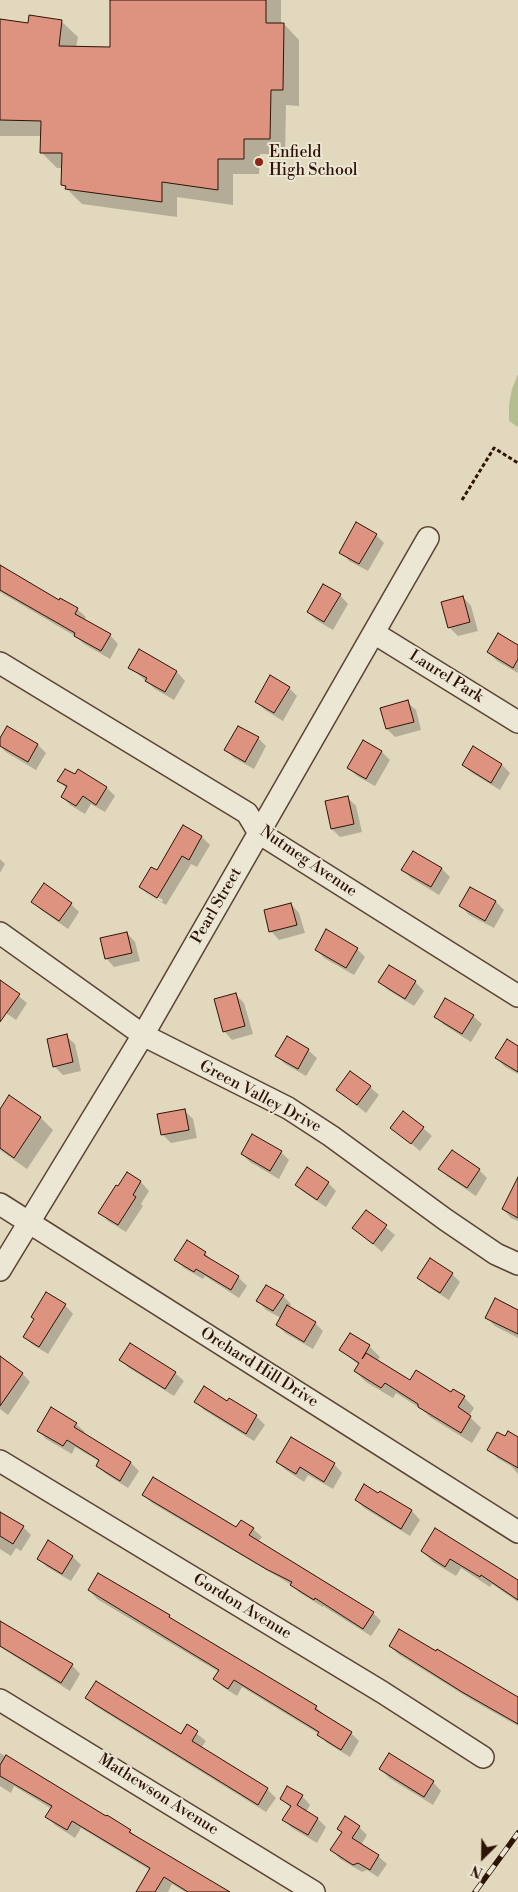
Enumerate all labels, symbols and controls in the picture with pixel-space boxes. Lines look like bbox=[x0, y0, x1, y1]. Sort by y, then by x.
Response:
place label: Enfield High School bbox=[269, 143, 358, 181]
marker: Enfield High School bbox=[253, 156, 265, 168]
street label: Laurel Park bbox=[405, 647, 487, 707]
street label: Nutmeg Avenue bbox=[256, 822, 360, 902]
street label: Pearl Street bbox=[188, 865, 246, 947]
street label: Green Valley Drive bbox=[196, 1057, 324, 1137]
street label: Orchard Hill Drive bbox=[196, 1324, 322, 1412]
street label: Gordon Avenue bbox=[189, 1570, 295, 1644]
street label: Mathewson Avenue bbox=[94, 1750, 222, 1840]
north arrow bbox=[458, 1832, 508, 1882]
text: N bbox=[469, 1860, 486, 1881]

